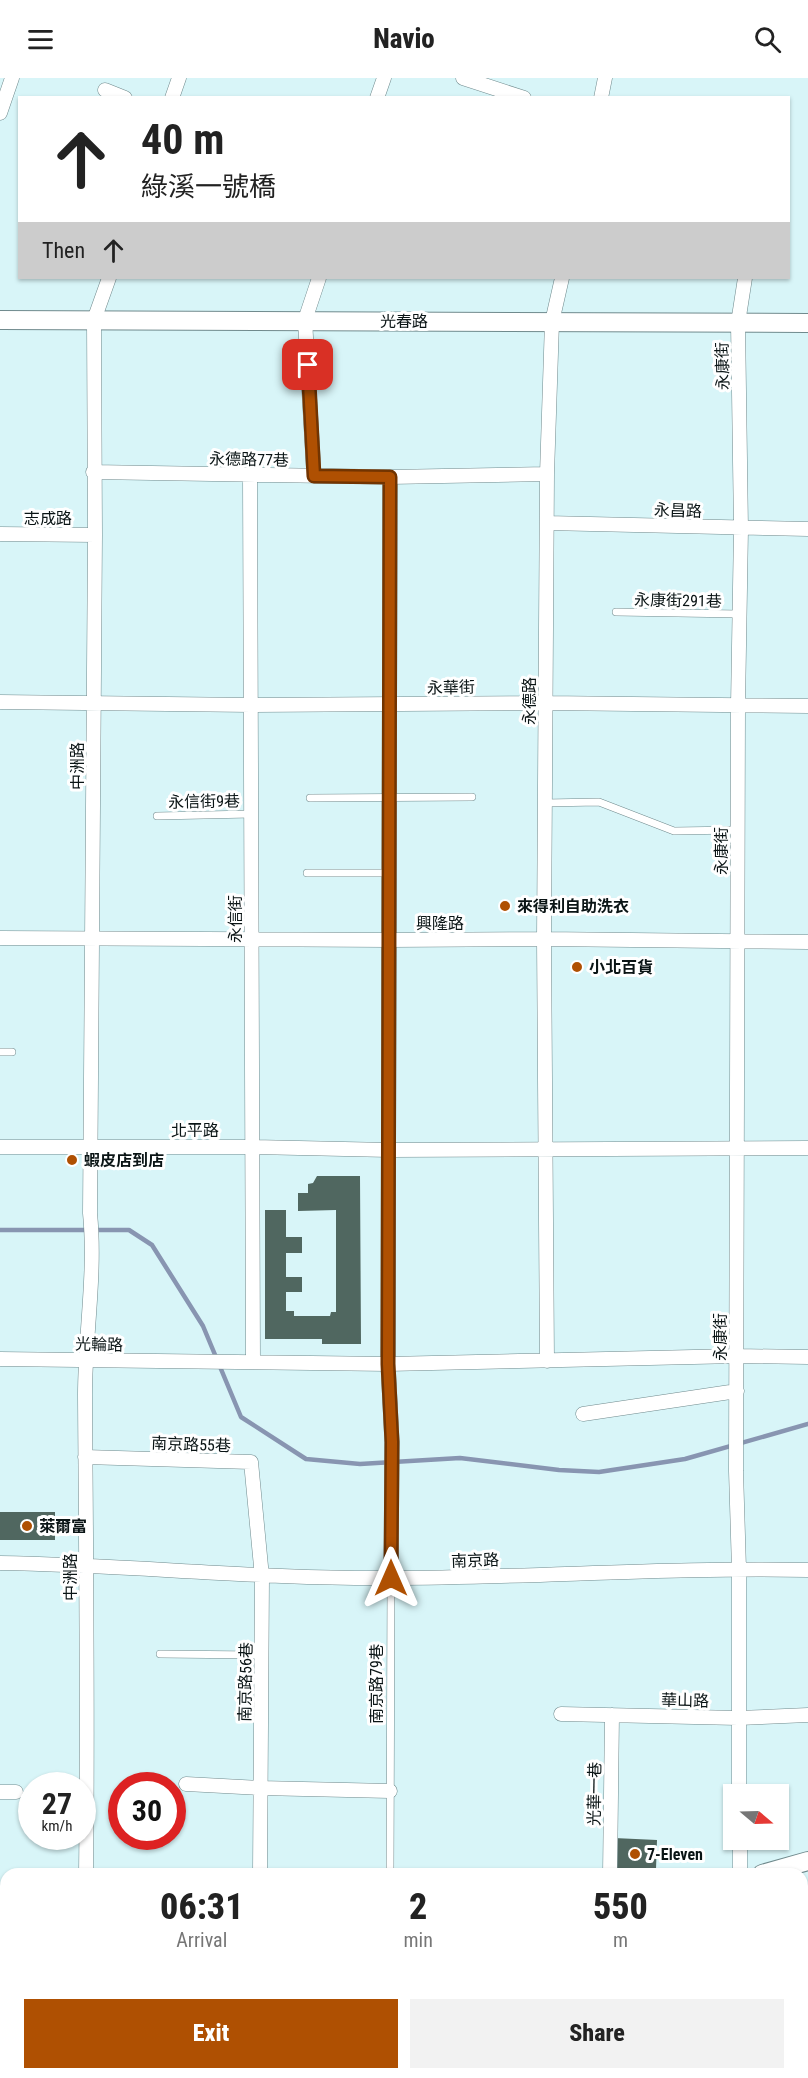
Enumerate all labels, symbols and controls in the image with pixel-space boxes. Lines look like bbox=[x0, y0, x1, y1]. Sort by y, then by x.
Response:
icon: menu bbox=[24, 23, 57, 56]
text: Navio bbox=[373, 23, 435, 55]
icon: search bbox=[751, 23, 784, 56]
text: 40 m bbox=[141, 115, 224, 164]
icon: ahead bbox=[42, 120, 120, 198]
text: 綠溪一號橋 bbox=[141, 171, 276, 203]
icon: ahead bbox=[97, 234, 130, 267]
text: Then bbox=[42, 238, 85, 263]
street label: 光春路 bbox=[380, 312, 428, 331]
pin bbox=[282, 339, 333, 390]
street label: 永康街 bbox=[713, 342, 732, 390]
icon: arrive bbox=[291, 348, 324, 381]
street label: 永德路77巷 bbox=[209, 449, 289, 470]
street label: 永昌路 bbox=[654, 500, 702, 521]
street label: 志成路 bbox=[24, 509, 72, 528]
street label: 永康街291巷 bbox=[634, 590, 722, 611]
street label: 永德路 bbox=[520, 677, 539, 725]
street label: 永華街 bbox=[427, 678, 475, 697]
street label: 中洲路 bbox=[68, 742, 87, 790]
street label: 永信街9巷 bbox=[168, 791, 240, 812]
street label: 永康街 bbox=[712, 827, 731, 875]
street label: 永信街 bbox=[226, 895, 245, 943]
place label: 來得利自助洗衣 bbox=[517, 897, 629, 916]
marker: 來得利自助洗衣 bbox=[498, 899, 512, 913]
street label: 興隆路 bbox=[416, 914, 464, 933]
place label: 小北百貨 bbox=[589, 958, 653, 977]
marker: 小北百貨 bbox=[570, 960, 584, 974]
street label: 北平路 bbox=[171, 1121, 219, 1140]
place label: 蝦皮店到店 bbox=[84, 1151, 164, 1170]
marker: 蝦皮店到店 bbox=[65, 1153, 79, 1167]
street label: 永康街 bbox=[711, 1313, 730, 1361]
street label: 光輪路 bbox=[75, 1335, 123, 1354]
street label: 南京路55巷 bbox=[151, 1434, 231, 1455]
place label: 萊爾富 bbox=[39, 1517, 87, 1536]
marker: 萊爾富 bbox=[20, 1519, 34, 1533]
position arrow bbox=[359, 1546, 423, 1610]
street label: 南京路 bbox=[451, 1550, 499, 1571]
street label: 中洲路 bbox=[61, 1553, 80, 1601]
street label: 南京路56巷 bbox=[235, 1642, 256, 1722]
street label: 南京路79巷 bbox=[367, 1644, 386, 1724]
street label: 華山路 bbox=[661, 1691, 709, 1710]
street label: 光華一巷 bbox=[584, 1762, 605, 1826]
speed limit sign: 30 bbox=[108, 1772, 186, 1850]
north arrow bbox=[723, 1784, 789, 1850]
map controls bbox=[723, 1784, 789, 1850]
text: 27 bbox=[42, 1786, 72, 1821]
text: km/h bbox=[42, 1817, 72, 1835]
place label: 7-Eleven bbox=[647, 1845, 703, 1864]
marker: 7-Eleven bbox=[628, 1847, 642, 1861]
text: 06:31 bbox=[160, 1886, 243, 1928]
text: 2 bbox=[409, 1886, 427, 1928]
text: 550 bbox=[593, 1886, 648, 1928]
text: Arrival bbox=[176, 1928, 227, 1952]
text: min bbox=[404, 1928, 433, 1952]
text: m bbox=[613, 1928, 628, 1952]
button: Exit bbox=[24, 1999, 398, 2068]
button: Share bbox=[410, 1999, 784, 2068]

